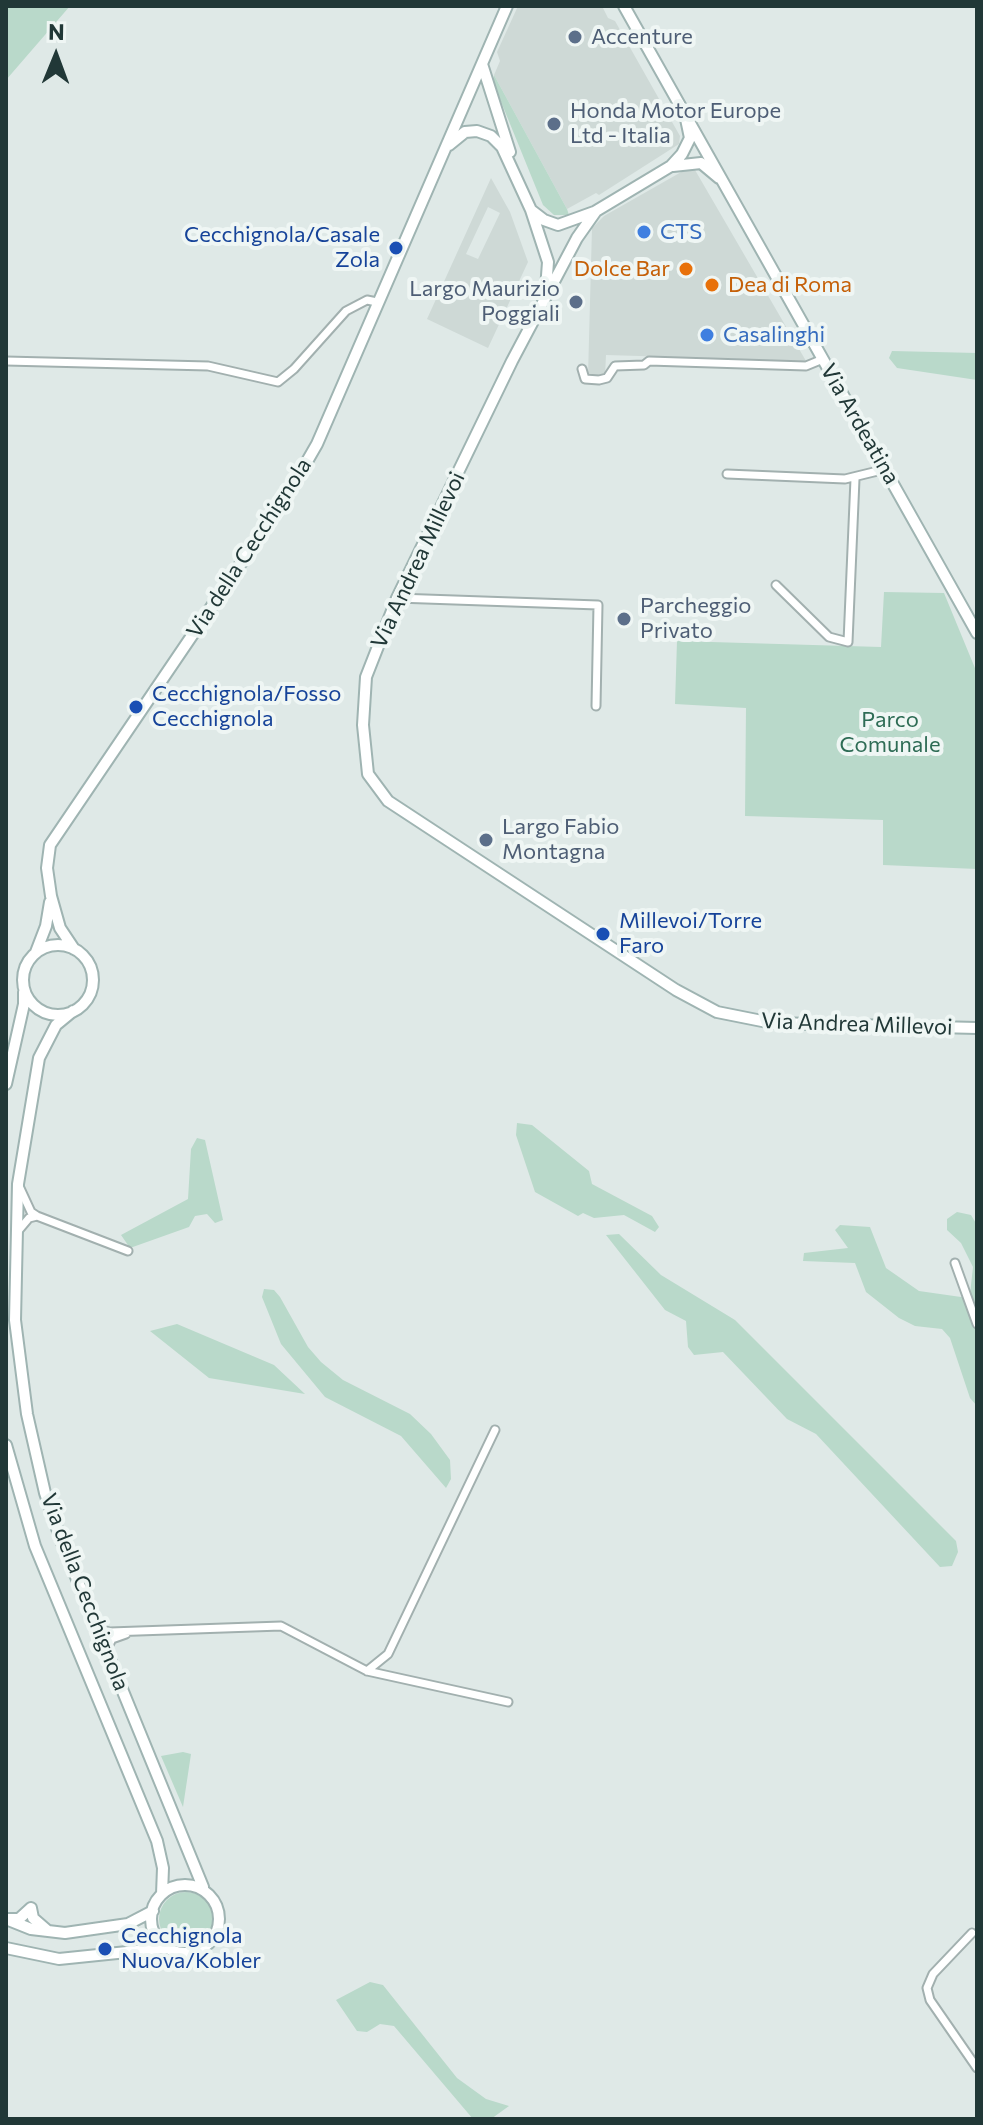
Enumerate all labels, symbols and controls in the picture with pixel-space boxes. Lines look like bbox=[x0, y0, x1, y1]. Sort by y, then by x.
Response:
north arrow bbox=[16, 16, 96, 96]
text: N bbox=[48, 18, 65, 45]
place label: Accenture bbox=[591, 24, 693, 50]
marker: Accenture bbox=[566, 28, 584, 46]
place label: Honda Motor Europe Ltd - Italia bbox=[570, 98, 781, 150]
marker: Honda Motor Europe Ltd - Italia bbox=[545, 115, 563, 133]
place label: CTS bbox=[660, 219, 702, 245]
place label: Cecchignola/Casale Zola bbox=[184, 222, 380, 274]
marker: CTS bbox=[635, 223, 653, 241]
marker: Cecchignola/Casale Zola bbox=[387, 239, 405, 257]
place label: Dolce Bar bbox=[574, 256, 670, 282]
marker: Dolce Bar bbox=[677, 260, 695, 278]
place label: Dea di Roma bbox=[728, 272, 852, 298]
place label: Largo Maurizio Poggiali bbox=[409, 276, 560, 328]
marker: Dea di Roma bbox=[703, 276, 721, 294]
marker: Largo Maurizio Poggiali bbox=[567, 293, 585, 311]
place label: Casalinghi bbox=[723, 322, 825, 348]
marker: Casalinghi bbox=[698, 326, 716, 344]
street label: Via Ardeatina bbox=[815, 359, 905, 489]
street label: Via della Cecchignola bbox=[181, 453, 317, 643]
street label: Via Andrea Millevoi bbox=[366, 468, 470, 652]
place label: Parcheggio Privato bbox=[640, 593, 751, 644]
marker: Parcheggio Privato bbox=[615, 610, 633, 628]
place label: Cecchignola/Fosso Cecchignola bbox=[152, 681, 341, 732]
marker: Cecchignola/Fosso Cecchignola bbox=[127, 698, 145, 716]
park label: Parco Comunale bbox=[839, 707, 941, 758]
place label: Largo Fabio Montagna bbox=[502, 814, 619, 866]
marker: Largo Fabio Montagna bbox=[477, 831, 495, 849]
place label: Millevoi/Torre Faro bbox=[619, 908, 762, 960]
marker: Millevoi/Torre Faro bbox=[594, 925, 612, 943]
street label: Via Andrea Millevoi bbox=[761, 1007, 953, 1041]
street label: Via della Cecchignola bbox=[35, 1490, 135, 1694]
place label: Cecchignola Nuova/Kobler bbox=[121, 1923, 261, 1974]
marker: Cecchignola Nuova/Kobler bbox=[96, 1940, 114, 1958]

